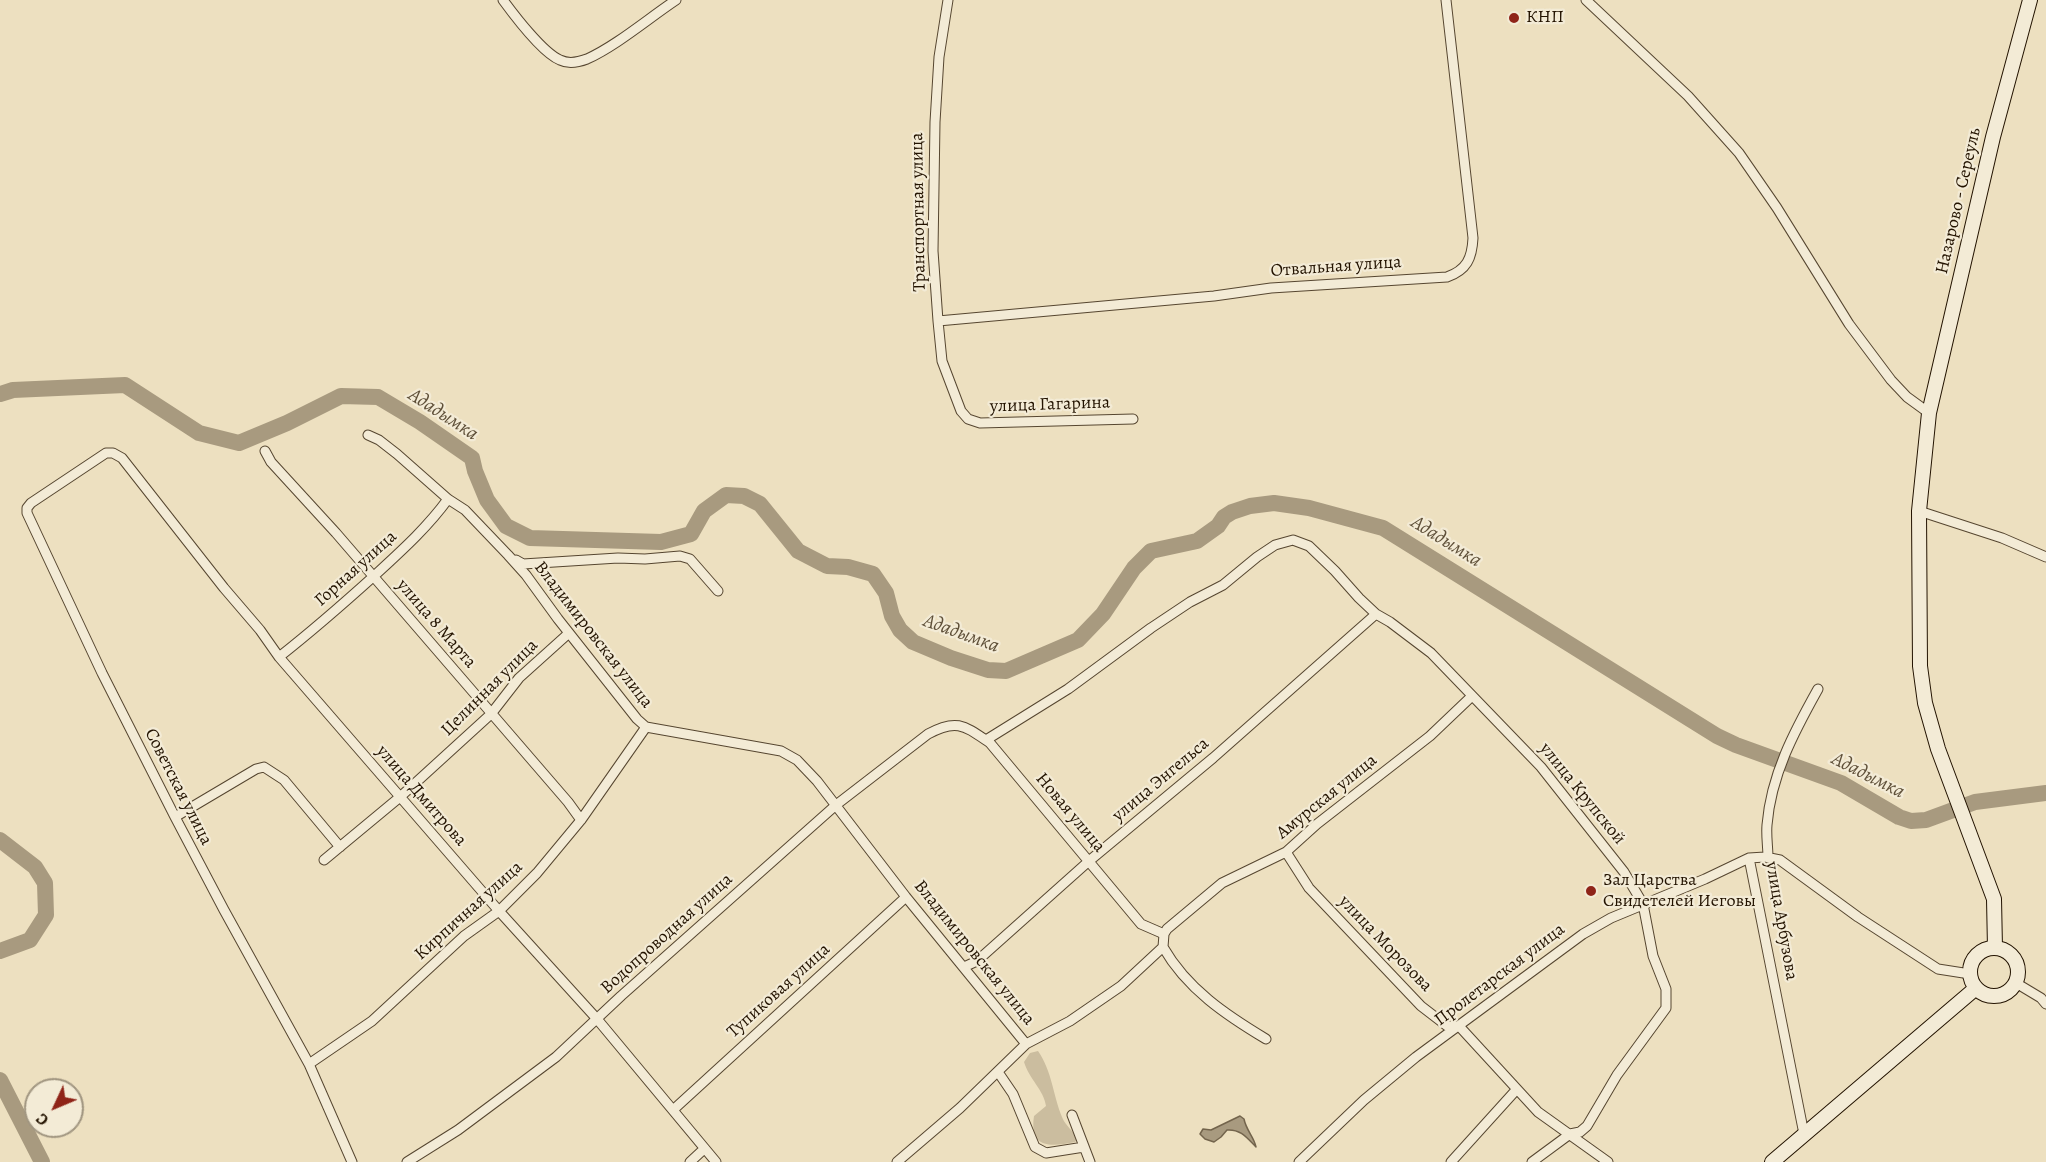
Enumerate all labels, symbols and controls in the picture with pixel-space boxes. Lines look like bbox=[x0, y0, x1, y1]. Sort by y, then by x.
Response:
place label: КНП bbox=[1526, 7, 1564, 29]
marker: КНП bbox=[1507, 11, 1521, 25]
street label: Назарово - Сереуль bbox=[1932, 126, 1986, 276]
street label: Транспортная улица bbox=[907, 132, 931, 292]
street label: Отвальная улица bbox=[1270, 252, 1402, 282]
water label: Ададымка bbox=[403, 383, 483, 447]
street label: улица Гагарина bbox=[990, 392, 1110, 418]
water label: Ададымка bbox=[1406, 511, 1486, 573]
street label: Горная улица bbox=[310, 526, 402, 612]
street label: Владимировская улица bbox=[529, 557, 657, 713]
street label: улица 8 Марта bbox=[391, 575, 481, 673]
water label: Ададымка bbox=[920, 609, 1002, 659]
street label: Целинная улица bbox=[437, 635, 543, 741]
street label: Советская улица bbox=[139, 725, 217, 849]
street label: улица Энгельса bbox=[1108, 733, 1214, 827]
street label: улица Крупской bbox=[1534, 739, 1630, 849]
street label: улица Дмитрова bbox=[371, 741, 471, 851]
water label: Ададымка bbox=[1827, 747, 1909, 805]
street label: Амурская улица bbox=[1272, 750, 1382, 844]
street label: Новая улица bbox=[1030, 769, 1110, 857]
street label: Кирпичная улица bbox=[411, 857, 527, 965]
street label: улица Арбузова bbox=[1760, 860, 1802, 982]
street label: Водопроводная улица bbox=[597, 869, 737, 999]
place label: Зал Царства Свидетелей Иеговы bbox=[1603, 870, 1756, 912]
street label: Владимировская улица bbox=[909, 876, 1039, 1030]
marker: Зал Царства Свидетелей Иеговы bbox=[1584, 884, 1598, 898]
street label: улица Морозова bbox=[1334, 891, 1436, 997]
street label: Пролетарская улица bbox=[1431, 919, 1569, 1031]
street label: Тупиковая улица bbox=[723, 939, 835, 1043]
north arrow bbox=[24, 1078, 84, 1138]
text: С bbox=[31, 1108, 54, 1130]

